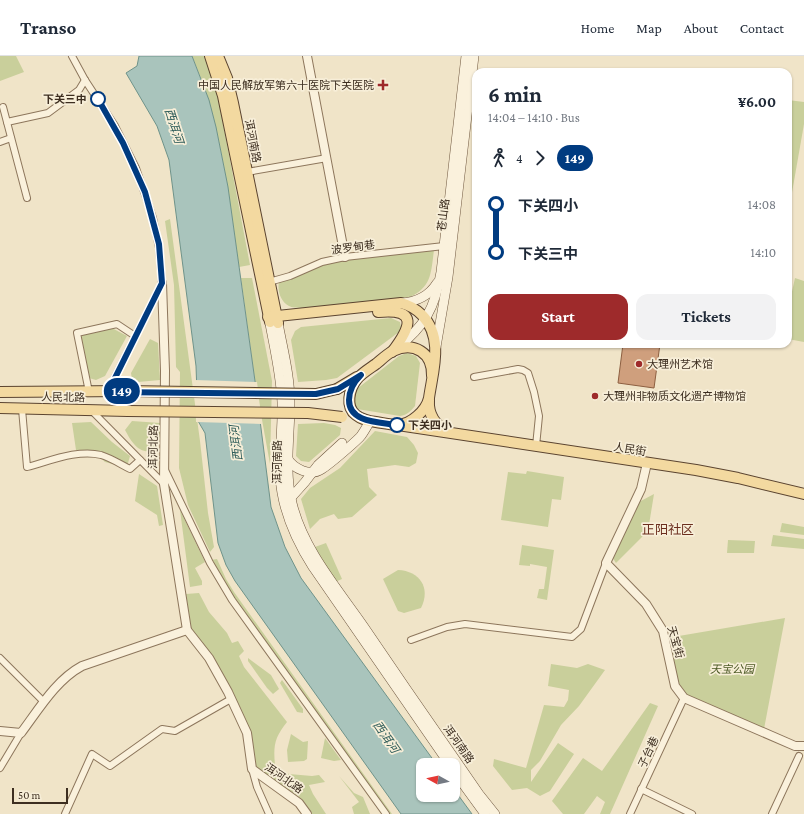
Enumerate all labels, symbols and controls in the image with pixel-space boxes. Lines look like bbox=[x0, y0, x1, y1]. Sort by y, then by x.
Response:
text: Transo bbox=[20, 17, 76, 38]
text: Home bbox=[581, 20, 614, 36]
text: Map bbox=[636, 20, 662, 36]
text: About bbox=[684, 20, 718, 36]
text: Contact bbox=[740, 20, 784, 36]
place label: 中国人民解放军第六十医院下关医院 bbox=[198, 79, 374, 91]
marker: 中国人民解放军第六十医院下关医院 bbox=[377, 79, 389, 91]
text: 6 min bbox=[488, 82, 542, 107]
marker: 下关三中 bbox=[90, 91, 106, 107]
place label: 下关三中 bbox=[43, 93, 87, 105]
text: ¥6.00 bbox=[738, 94, 776, 110]
water label: 西洱河 bbox=[162, 107, 187, 147]
text: 14:04 – 14:10 · Bus bbox=[488, 110, 580, 125]
street label: 洱河南路 bbox=[243, 118, 263, 164]
icon: walk bbox=[488, 147, 510, 169]
icon: forward bbox=[529, 147, 551, 169]
text: 149 bbox=[565, 150, 585, 166]
text: 4 bbox=[516, 151, 523, 166]
text: 14:08 bbox=[748, 197, 776, 212]
street label: 苍山路 bbox=[435, 198, 451, 232]
text: 下关四小 bbox=[518, 198, 578, 214]
street label: 波罗甸巷 bbox=[330, 238, 376, 256]
text: 14:10 bbox=[750, 245, 776, 260]
text: 下关三中 bbox=[518, 246, 578, 262]
button: Start bbox=[488, 294, 628, 340]
button: Tickets bbox=[636, 294, 776, 340]
place label: 大理州艺术馆 bbox=[647, 358, 713, 370]
marker: 大理州艺术馆 bbox=[634, 359, 644, 369]
line badge: 149 bbox=[99, 378, 145, 404]
text: 149 bbox=[112, 383, 132, 399]
place label: 大理州非物质文化遗产博物馆 bbox=[603, 390, 746, 402]
street label: 人民北路 bbox=[41, 391, 85, 403]
marker: 大理州非物质文化遗产博物馆 bbox=[590, 391, 600, 401]
marker: 下关四小 bbox=[389, 417, 405, 433]
place label: 下关四小 bbox=[408, 419, 452, 431]
water label: 西洱河 bbox=[227, 422, 245, 462]
street label: 洱河北路 bbox=[147, 425, 159, 469]
street label: 洱河南路 bbox=[271, 440, 283, 484]
street label: 人民街 bbox=[613, 440, 647, 458]
district label: 正阳社区 bbox=[642, 522, 694, 537]
street label: 天宝街 bbox=[666, 624, 686, 660]
park label: 天宝公园 bbox=[710, 663, 756, 675]
water label: 西洱河 bbox=[370, 718, 403, 757]
street label: 洱河南路 bbox=[441, 723, 477, 765]
street label: 子台巷 bbox=[636, 735, 660, 769]
north arrow bbox=[416, 758, 460, 802]
map controls bbox=[416, 758, 460, 802]
street label: 洱河北路 bbox=[263, 760, 305, 796]
scale bar bbox=[12, 786, 68, 805]
text: 50 m bbox=[18, 789, 40, 801]

